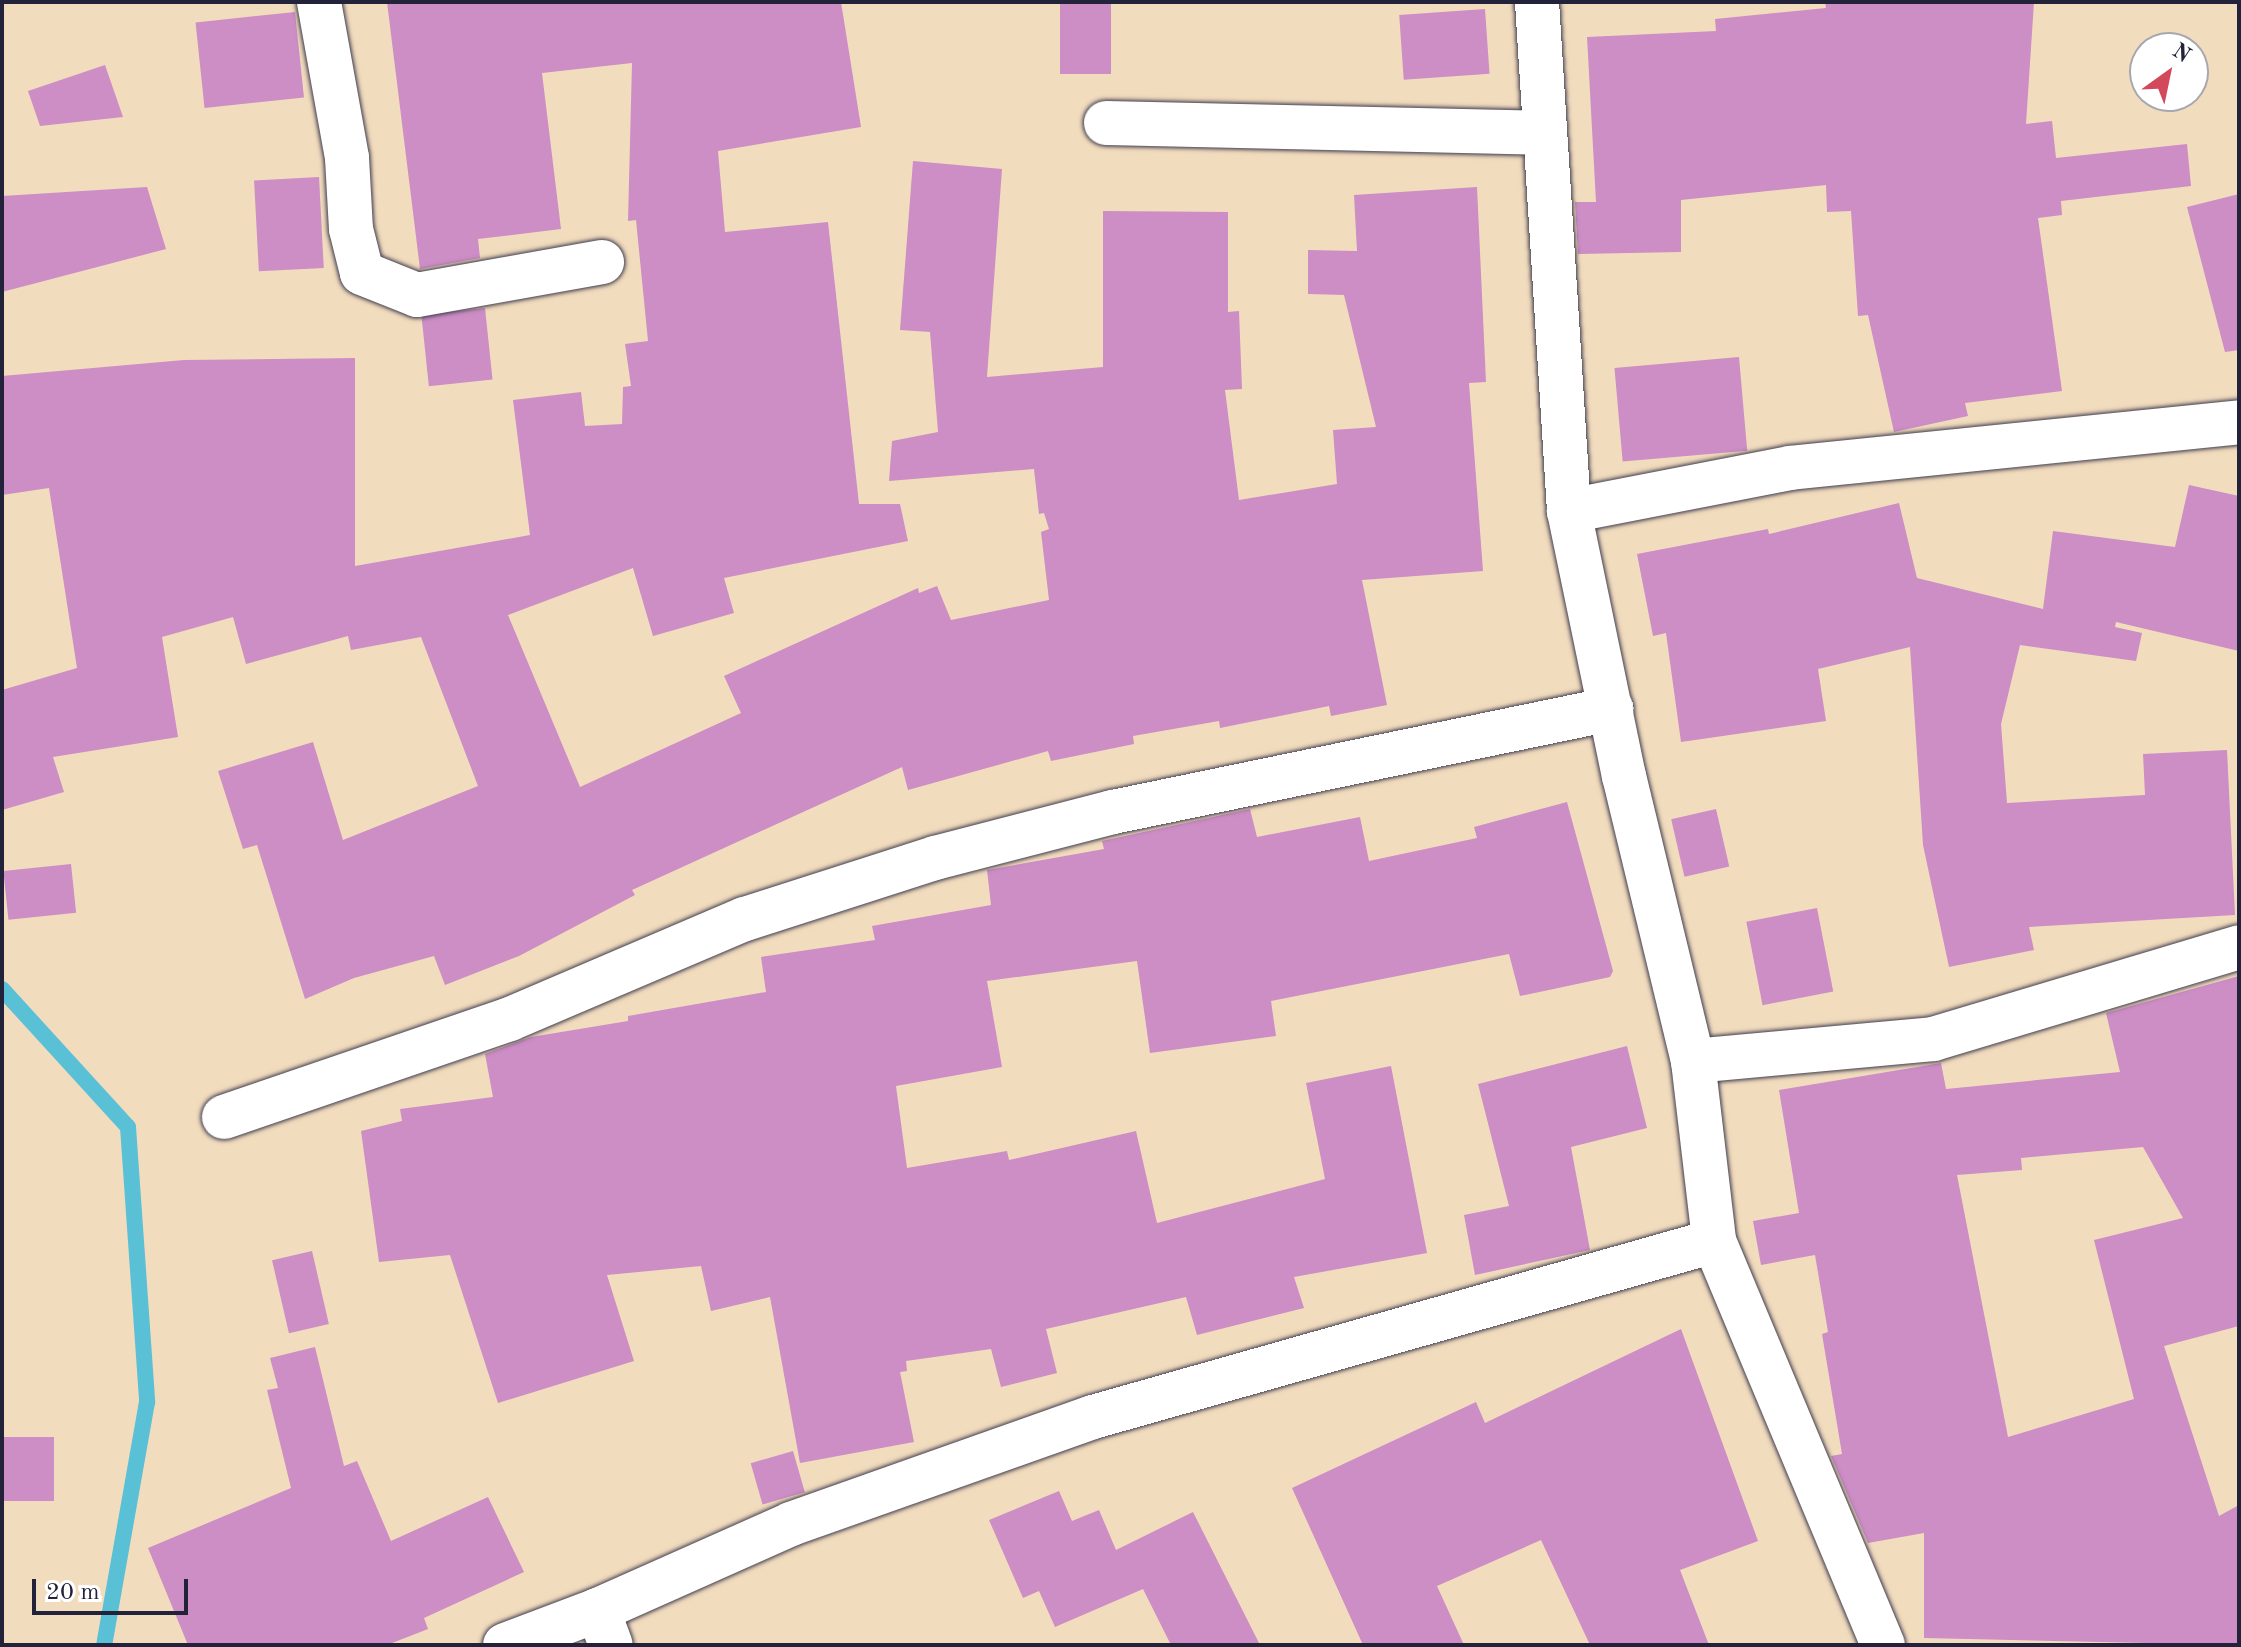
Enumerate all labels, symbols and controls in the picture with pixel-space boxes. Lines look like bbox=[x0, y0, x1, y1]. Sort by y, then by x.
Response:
north arrow bbox=[2129, 32, 2209, 112]
text: N bbox=[2168, 40, 2194, 67]
scale bar bbox=[36, 1563, 192, 1613]
text: 20 m bbox=[46, 1581, 100, 1605]

